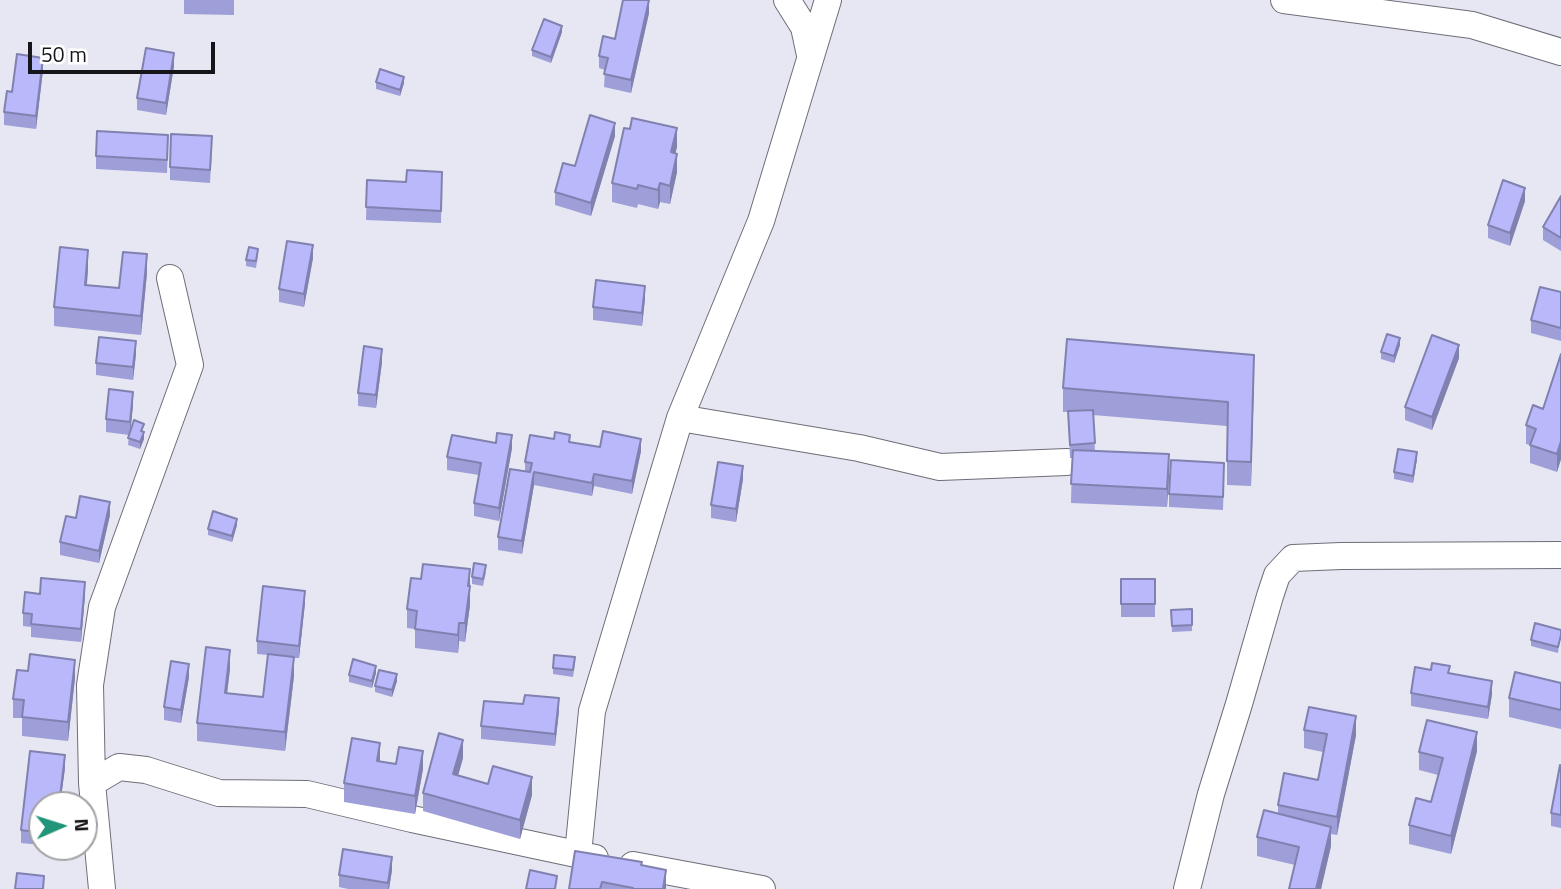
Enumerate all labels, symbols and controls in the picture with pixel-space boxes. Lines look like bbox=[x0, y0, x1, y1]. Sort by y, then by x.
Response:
scale bar bbox=[32, 28, 219, 72]
text: 50 m bbox=[41, 38, 87, 70]
north arrow bbox=[28, 791, 98, 861]
text: N bbox=[68, 818, 97, 832]

